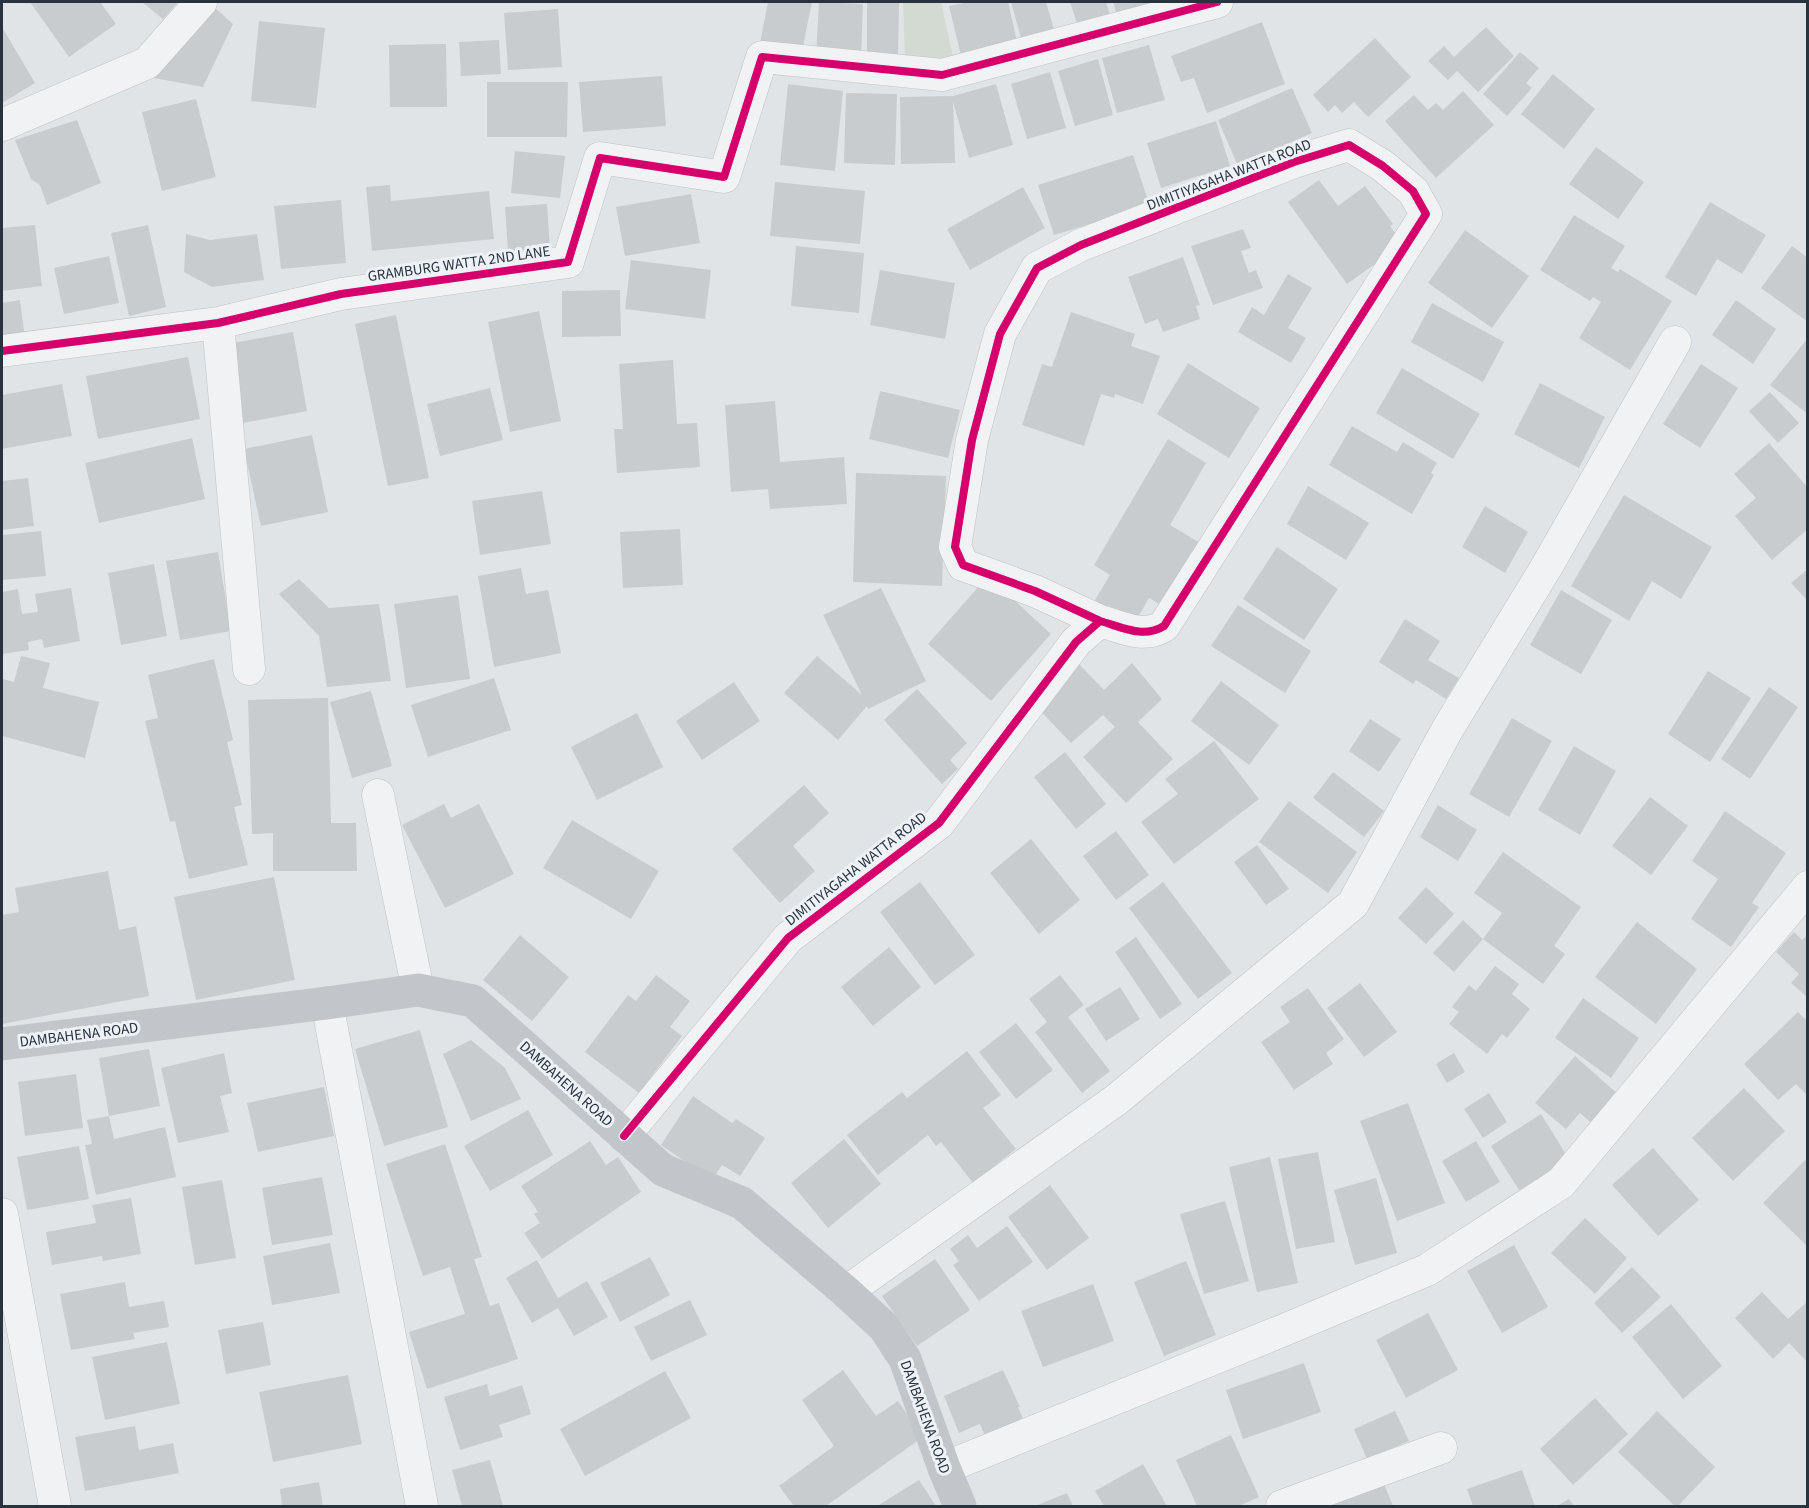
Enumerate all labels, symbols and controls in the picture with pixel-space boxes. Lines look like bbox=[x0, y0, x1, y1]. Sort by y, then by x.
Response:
street label: DIMITIYAGAHA WATTA ROAD bbox=[1144, 134, 1314, 216]
street label: GRAMBURG WATTA 2ND LANE bbox=[366, 241, 552, 287]
street label: DIMITIYAGAHA WATTA ROAD bbox=[781, 807, 931, 931]
street label: DAMBAHENA ROAD bbox=[18, 1017, 140, 1053]
street label: DAMBAHENA ROAD bbox=[515, 1036, 617, 1132]
street label: DAMBAHENA ROAD bbox=[895, 1357, 955, 1477]

